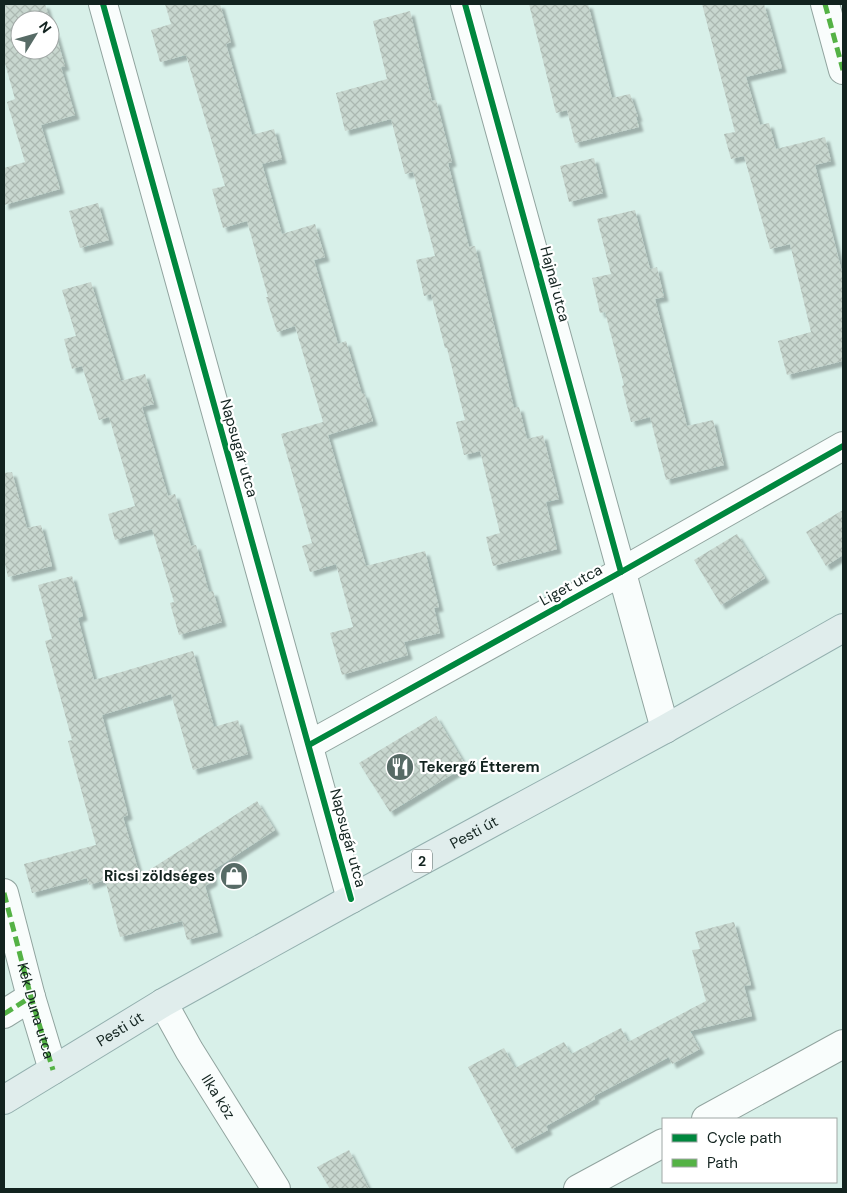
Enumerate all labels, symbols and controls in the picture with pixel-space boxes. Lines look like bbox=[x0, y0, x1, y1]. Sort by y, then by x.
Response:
north arrow bbox=[10, 10, 60, 60]
text: N bbox=[35, 18, 56, 37]
street label: Hajnal utca bbox=[535, 244, 575, 324]
street label: Napsugár utca bbox=[215, 397, 263, 499]
street label: Liget utca bbox=[536, 560, 606, 610]
restaurant icon: Tekergő Étterem bbox=[385, 752, 415, 782]
place label: Tekergő Étterem bbox=[419, 757, 540, 777]
street label: Napsugár utca bbox=[325, 787, 371, 889]
street label: Pesti út bbox=[446, 811, 502, 854]
road number: 2 bbox=[412, 849, 432, 872]
shop icon: Ricsi zöldséges bbox=[219, 861, 249, 891]
place label: Ricsi zöldséges bbox=[104, 866, 215, 886]
street label: Kék Duna utca bbox=[13, 961, 59, 1061]
street label: Pesti út bbox=[93, 1007, 148, 1051]
street label: Ilka köz bbox=[197, 1071, 240, 1123]
legend bbox=[662, 1118, 837, 1183]
text: Cycle path bbox=[707, 1128, 782, 1148]
text: Path bbox=[707, 1153, 738, 1173]

